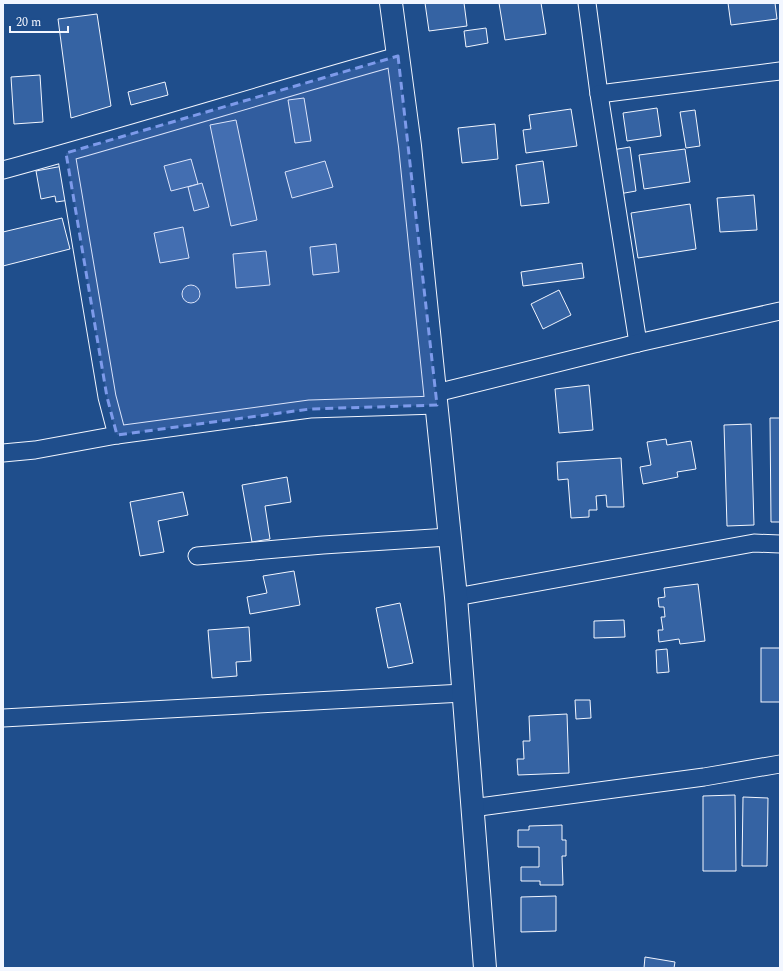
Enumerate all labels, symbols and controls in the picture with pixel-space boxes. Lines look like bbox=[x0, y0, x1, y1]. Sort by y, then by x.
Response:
scale bar bbox=[10, 8, 68, 34]
text: 20 m bbox=[16, 13, 41, 32]

